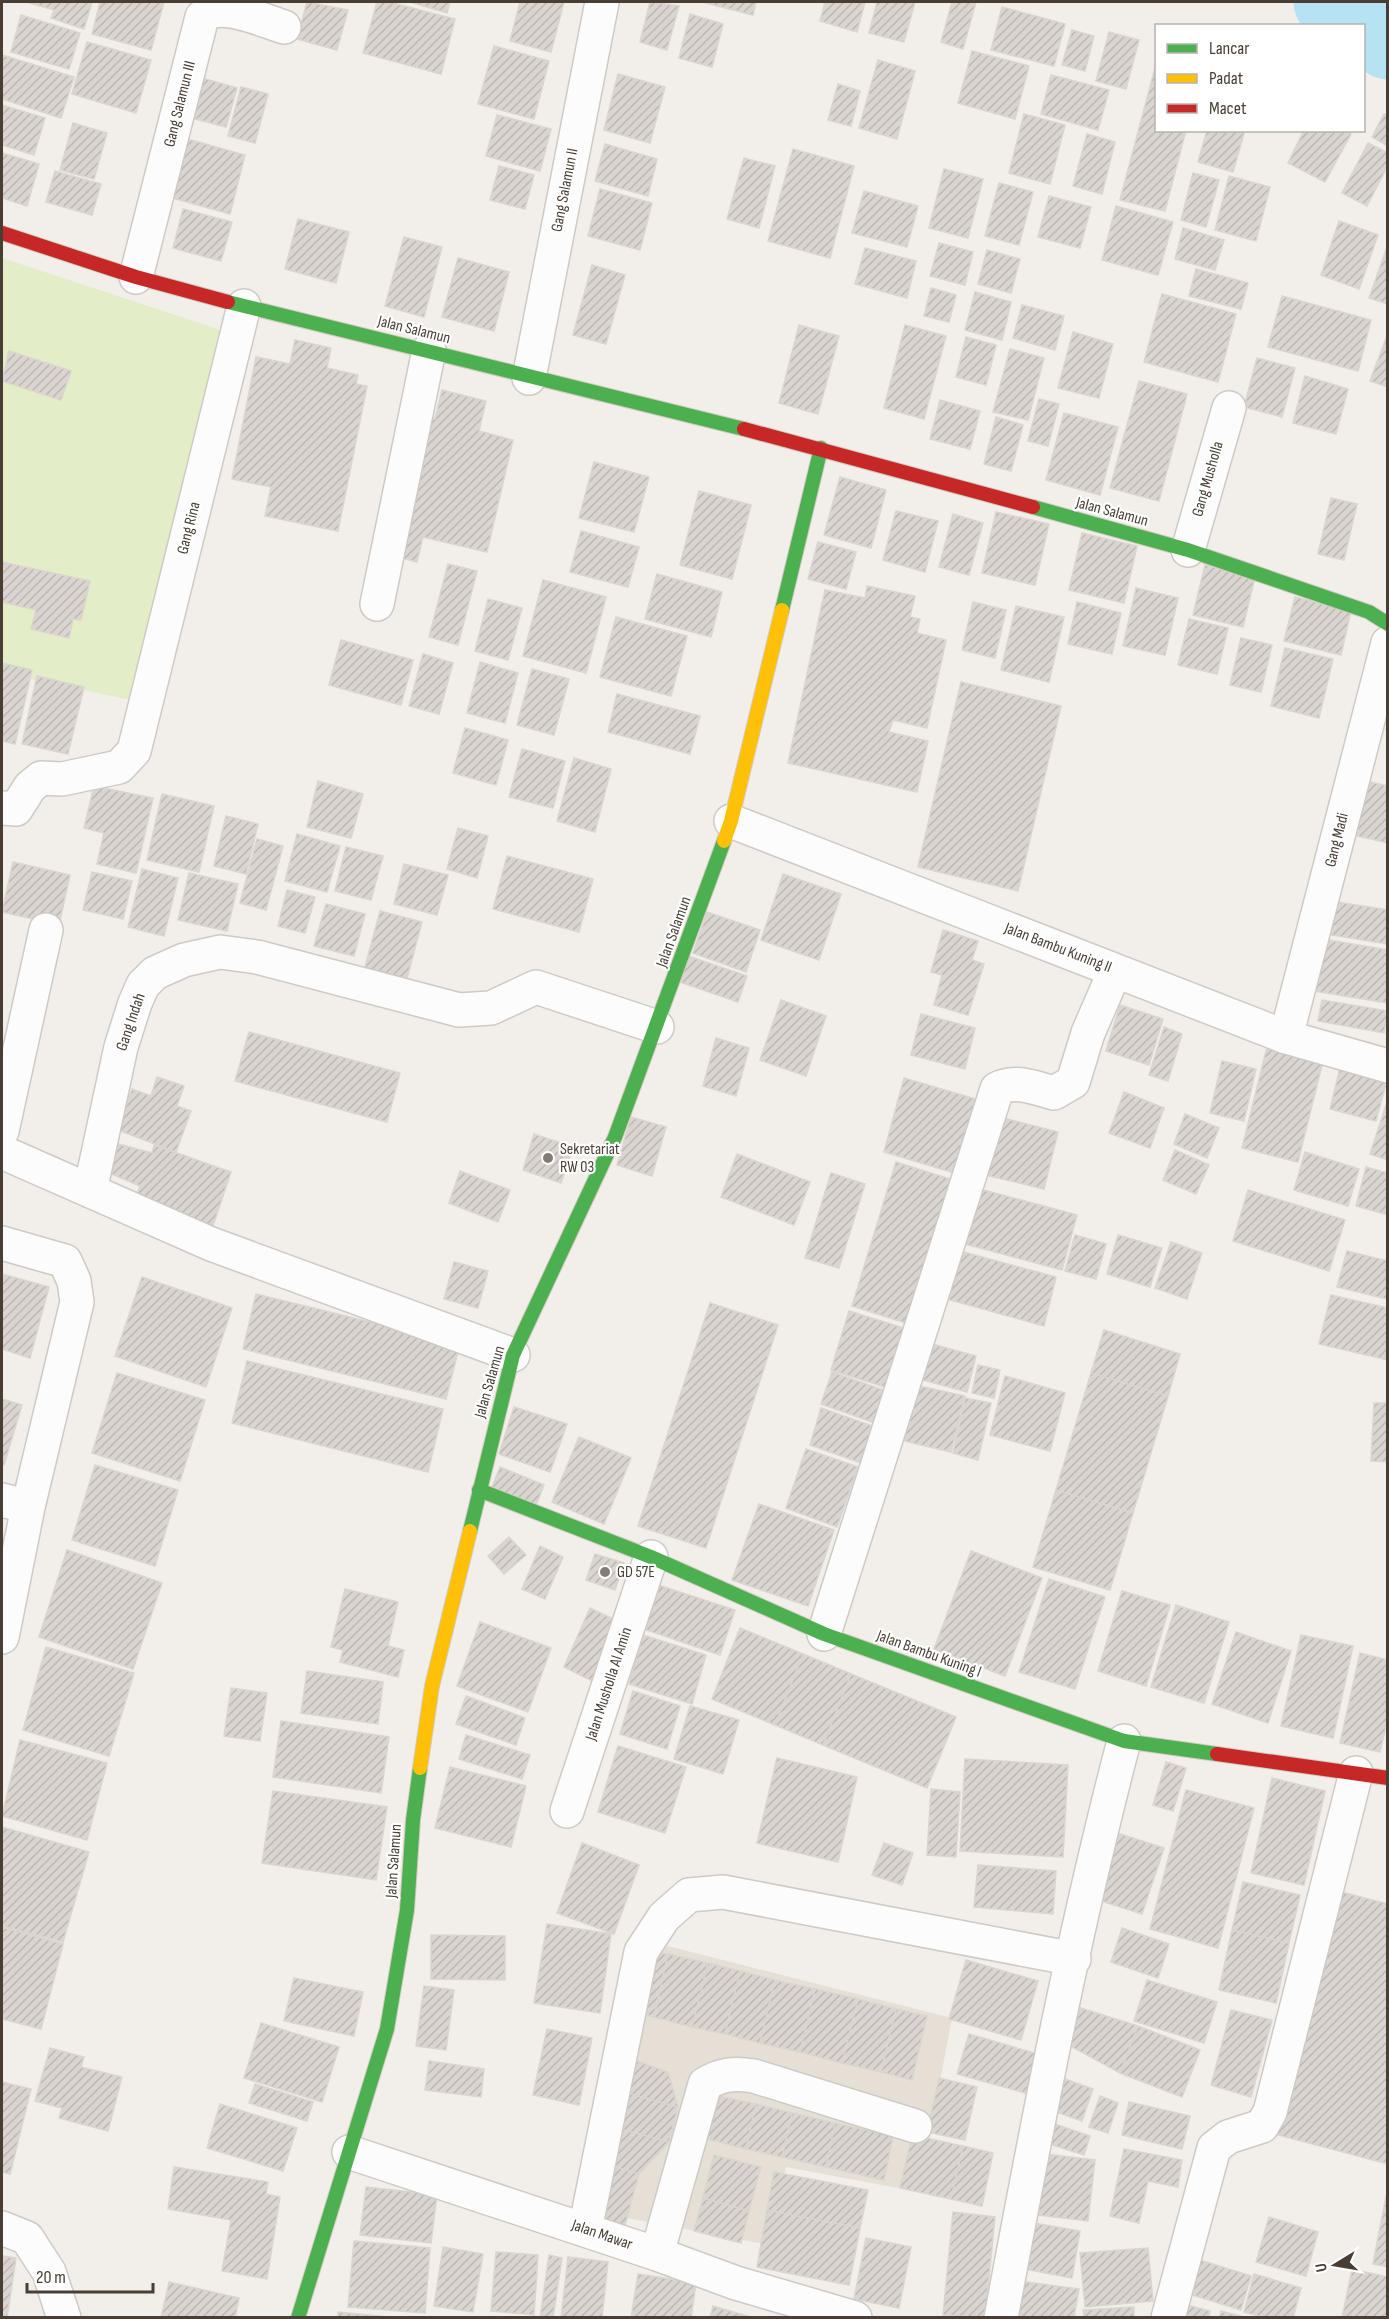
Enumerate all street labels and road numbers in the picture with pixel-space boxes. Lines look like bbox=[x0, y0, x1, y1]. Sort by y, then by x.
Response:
street label: Gang Salamun III bbox=[160, 59, 200, 149]
street label: Gang Salamun II bbox=[548, 147, 582, 233]
street label: Jalan Salamun bbox=[375, 312, 452, 348]
street label: Gang Musholla bbox=[1188, 439, 1228, 519]
street label: Jalan Salamun bbox=[1073, 493, 1150, 531]
street label: Gang Rina bbox=[173, 500, 205, 556]
street label: Gang Madi bbox=[1321, 811, 1353, 869]
street label: Jalan Salamun bbox=[652, 894, 696, 971]
street label: Jalan Bambu Kuning II bbox=[1001, 918, 1114, 977]
street label: Gang Indah bbox=[112, 991, 150, 1053]
street label: Jalan Salamun bbox=[470, 1344, 509, 1421]
street label: Jalan Musholla Al Amin bbox=[581, 1625, 636, 1744]
street label: Jalan Bambu Kuning I bbox=[873, 1626, 984, 1682]
street label: Jalan Salamun bbox=[382, 1823, 406, 1900]
street label: Jalan Mawar bbox=[568, 2215, 635, 2254]

